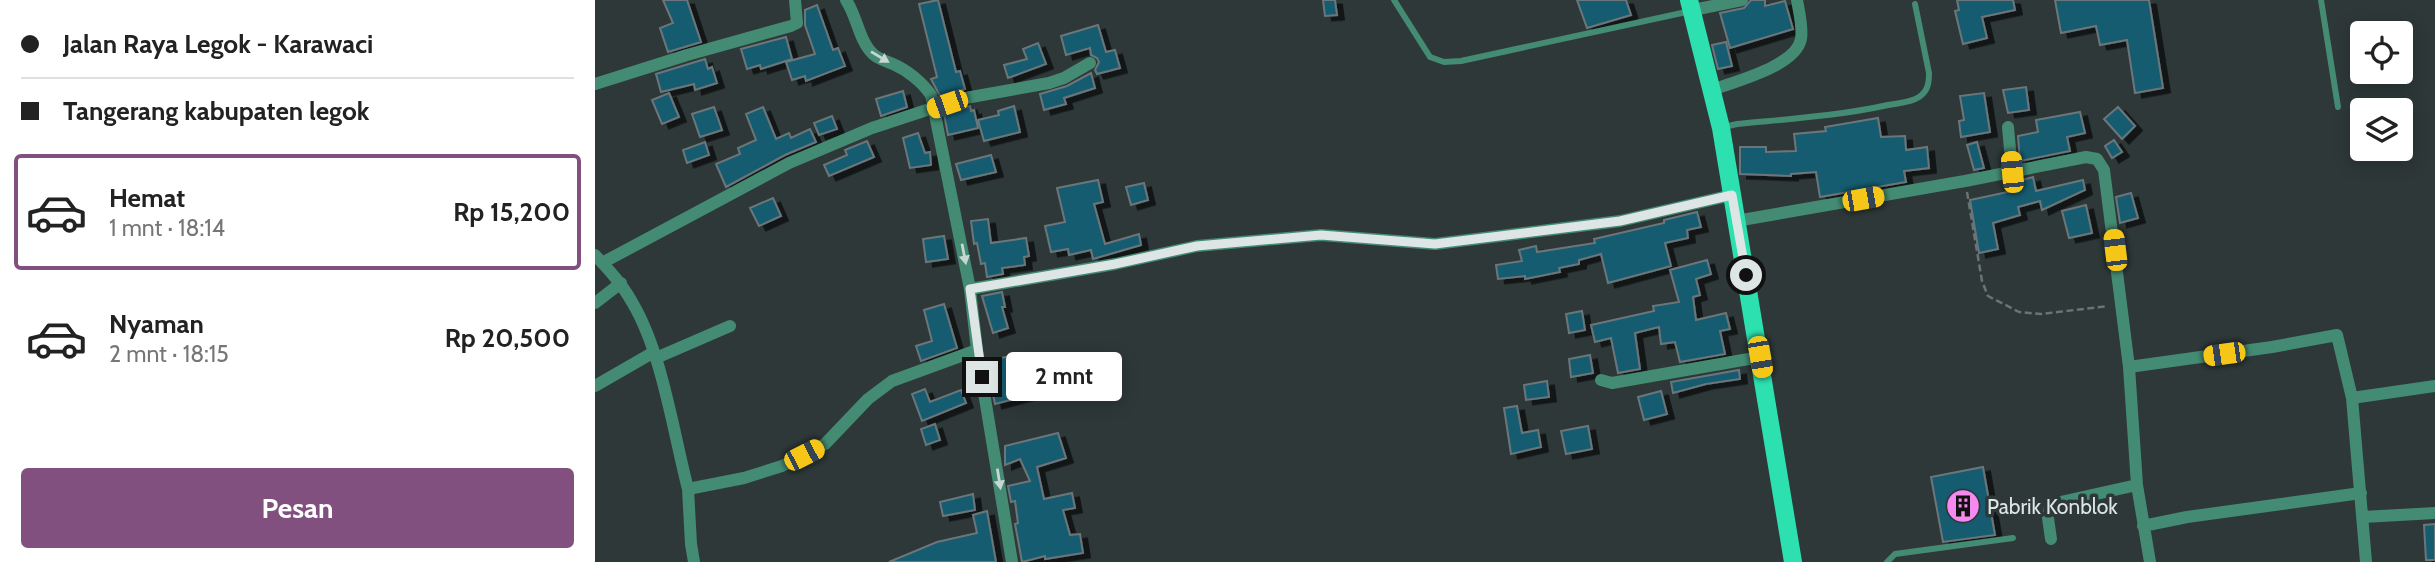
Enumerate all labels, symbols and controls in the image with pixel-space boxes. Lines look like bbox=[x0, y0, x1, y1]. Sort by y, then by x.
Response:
map controls bbox=[2350, 21, 2413, 161]
button: locate bbox=[2350, 21, 2413, 84]
text: Jalan Raya Legok - Karawaci bbox=[63, 28, 373, 60]
one-way arrow bbox=[870, 50, 890, 63]
car bbox=[924, 87, 971, 121]
text: Tangerang kabupaten legok bbox=[63, 95, 369, 127]
button: layers bbox=[2350, 98, 2413, 161]
car bbox=[2000, 150, 2025, 194]
icon: car bbox=[25, 181, 88, 244]
text: Hemat bbox=[109, 182, 185, 214]
car bbox=[1841, 185, 1886, 213]
text: Rp 15,200 bbox=[453, 196, 570, 228]
text: 1 mnt · 18:14 bbox=[109, 214, 225, 242]
car bbox=[2103, 228, 2128, 272]
one-way arrow bbox=[958, 243, 969, 265]
route start bbox=[1730, 259, 1762, 291]
icon: car bbox=[25, 307, 88, 370]
text: Nyaman bbox=[109, 308, 204, 340]
text: Rp 20,500 bbox=[445, 322, 570, 354]
car bbox=[1747, 334, 1774, 380]
text: 2 mnt · 18:15 bbox=[109, 340, 229, 368]
car bbox=[2202, 341, 2247, 367]
callout: 2 mnt bbox=[1007, 352, 1122, 402]
route end bbox=[966, 361, 998, 393]
text: 2 mnt bbox=[1035, 362, 1093, 390]
car bbox=[781, 436, 828, 474]
button: Pesan bbox=[21, 468, 574, 548]
one-way arrow bbox=[994, 468, 1005, 490]
building icon: Pabrik Konblok bbox=[1944, 487, 1982, 525]
place label: Pabrik Konblok bbox=[1987, 494, 2118, 519]

